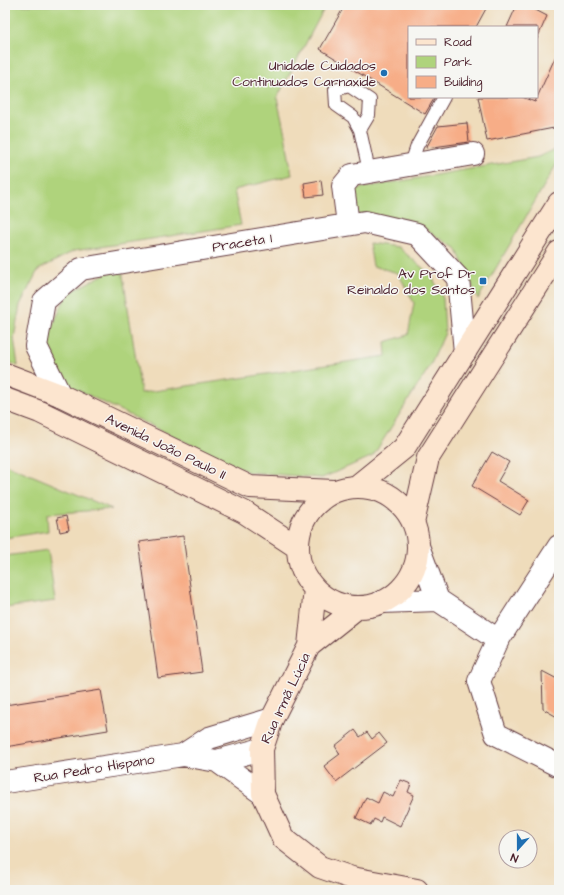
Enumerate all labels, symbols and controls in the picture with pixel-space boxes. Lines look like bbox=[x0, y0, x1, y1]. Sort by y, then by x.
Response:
legend bbox=[408, 26, 538, 98]
text: Road bbox=[444, 34, 472, 51]
text: Park bbox=[444, 54, 472, 71]
place label: Unidade Cuidados Continuados Carnaxide bbox=[232, 56, 376, 92]
marker: Unidade Cuidados Continuados Carnaxide bbox=[379, 68, 389, 78]
text: Building bbox=[444, 74, 482, 92]
street label: Praceta 1 bbox=[211, 228, 274, 258]
place label: Av Prof Dr Reinaldo dos Santos bbox=[347, 264, 475, 300]
marker: Av Prof Dr Reinaldo dos Santos bbox=[478, 276, 488, 286]
street label: Avenida João Paulo II bbox=[102, 409, 229, 485]
street label: Rua Irmã Lúcia bbox=[256, 650, 316, 747]
street label: Rua Pedro Hispano bbox=[32, 750, 156, 788]
north arrow bbox=[498, 829, 538, 869]
text: N bbox=[509, 850, 521, 866]

